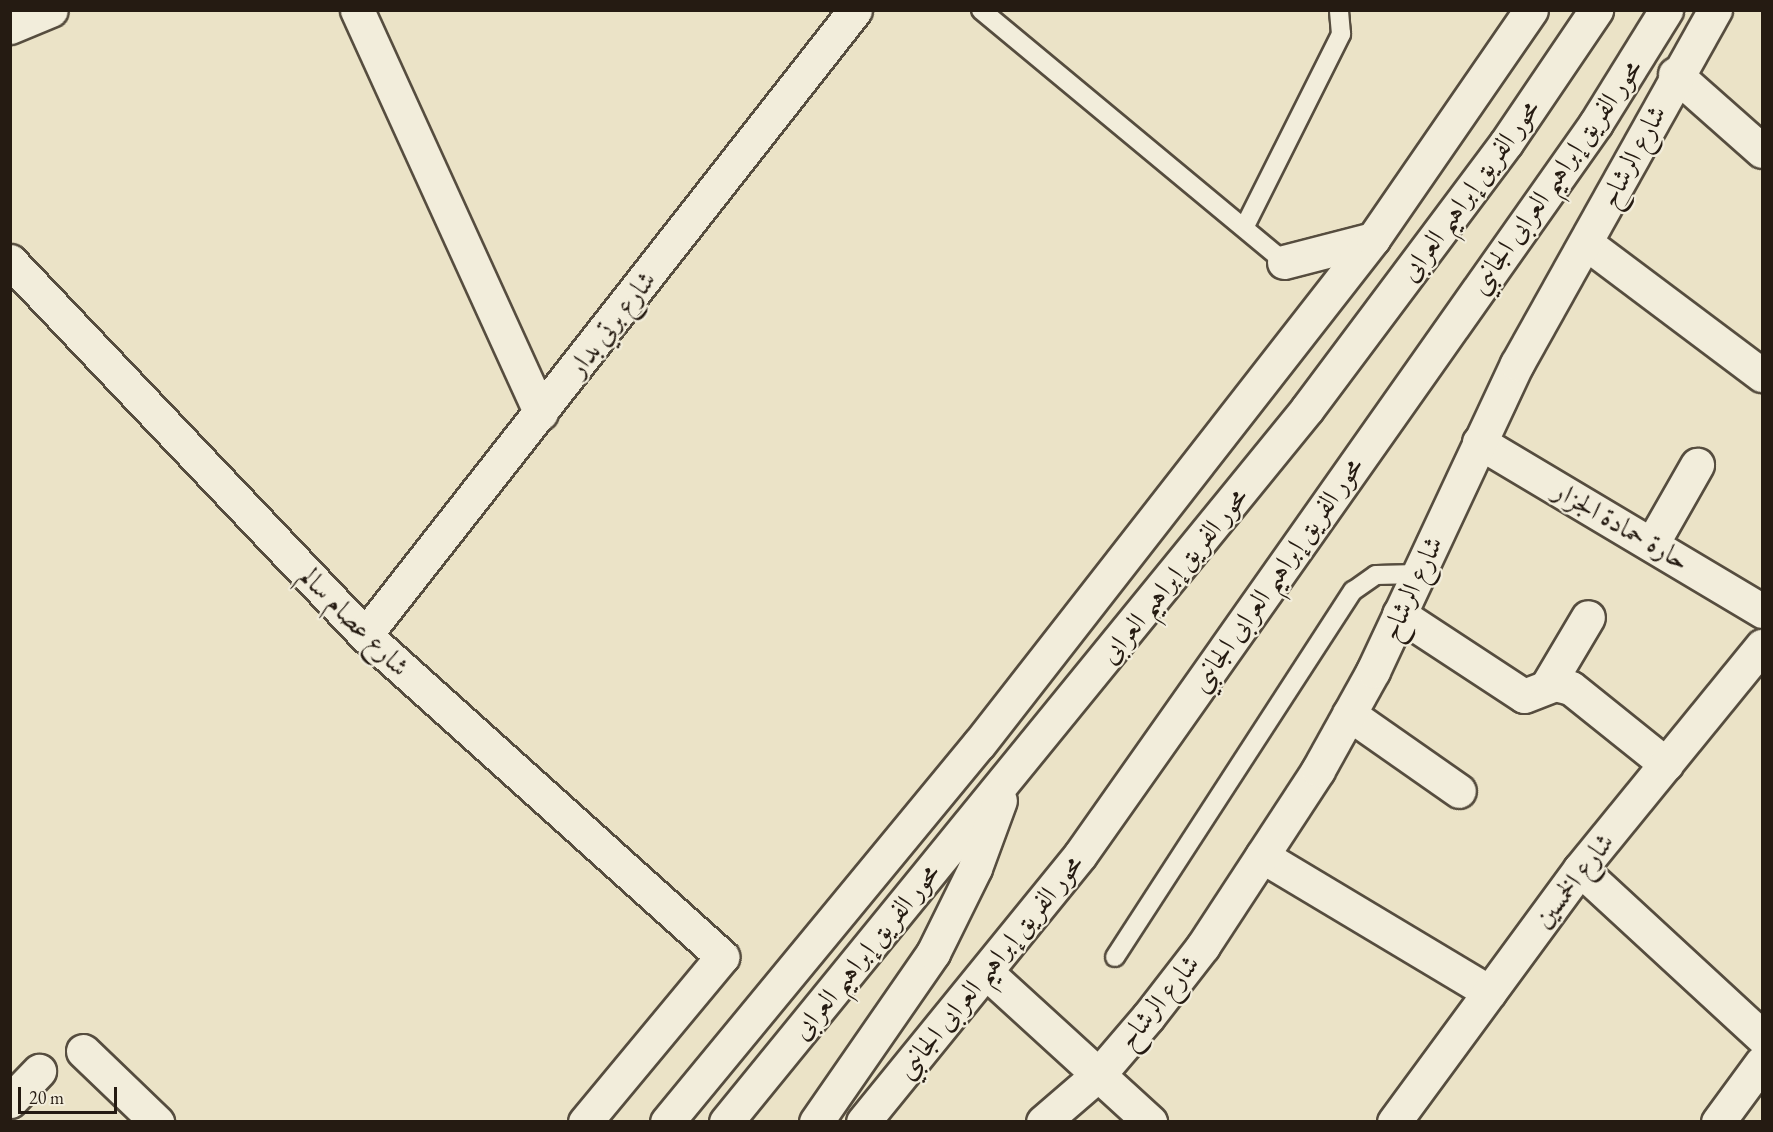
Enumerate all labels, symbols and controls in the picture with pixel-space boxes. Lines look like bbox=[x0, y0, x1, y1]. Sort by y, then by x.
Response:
street label: محور الفريق إبراهيم العرابى الجانبي bbox=[1462, 52, 1648, 300]
street label: محور الفريق إبراهيم العرابى bbox=[1392, 93, 1546, 287]
street label: شارع الرشاح bbox=[1592, 99, 1672, 213]
street label: شارع برتي بدار bbox=[560, 264, 662, 382]
street label: محور الفريق إبراهيم العرابى الجانبي bbox=[1183, 450, 1369, 698]
street label: حارة حمادة الجزار bbox=[1549, 473, 1695, 577]
street label: محور الفريق إبراهيم العرابى bbox=[1092, 480, 1254, 670]
street label: شارع الرشاح bbox=[1373, 531, 1449, 645]
street label: شارع عصام سالم bbox=[293, 559, 417, 683]
street label: شارع الخمسين bbox=[1526, 826, 1620, 934]
street label: محور الفريق إبراهيم العرابى الجانبي bbox=[889, 847, 1089, 1085]
street label: محور الفريق إبراهيم العرابى bbox=[784, 856, 946, 1046]
street label: شارع الرشاح bbox=[1110, 948, 1206, 1054]
scale bar bbox=[21, 1075, 120, 1113]
text: 20 m bbox=[29, 1086, 64, 1109]

